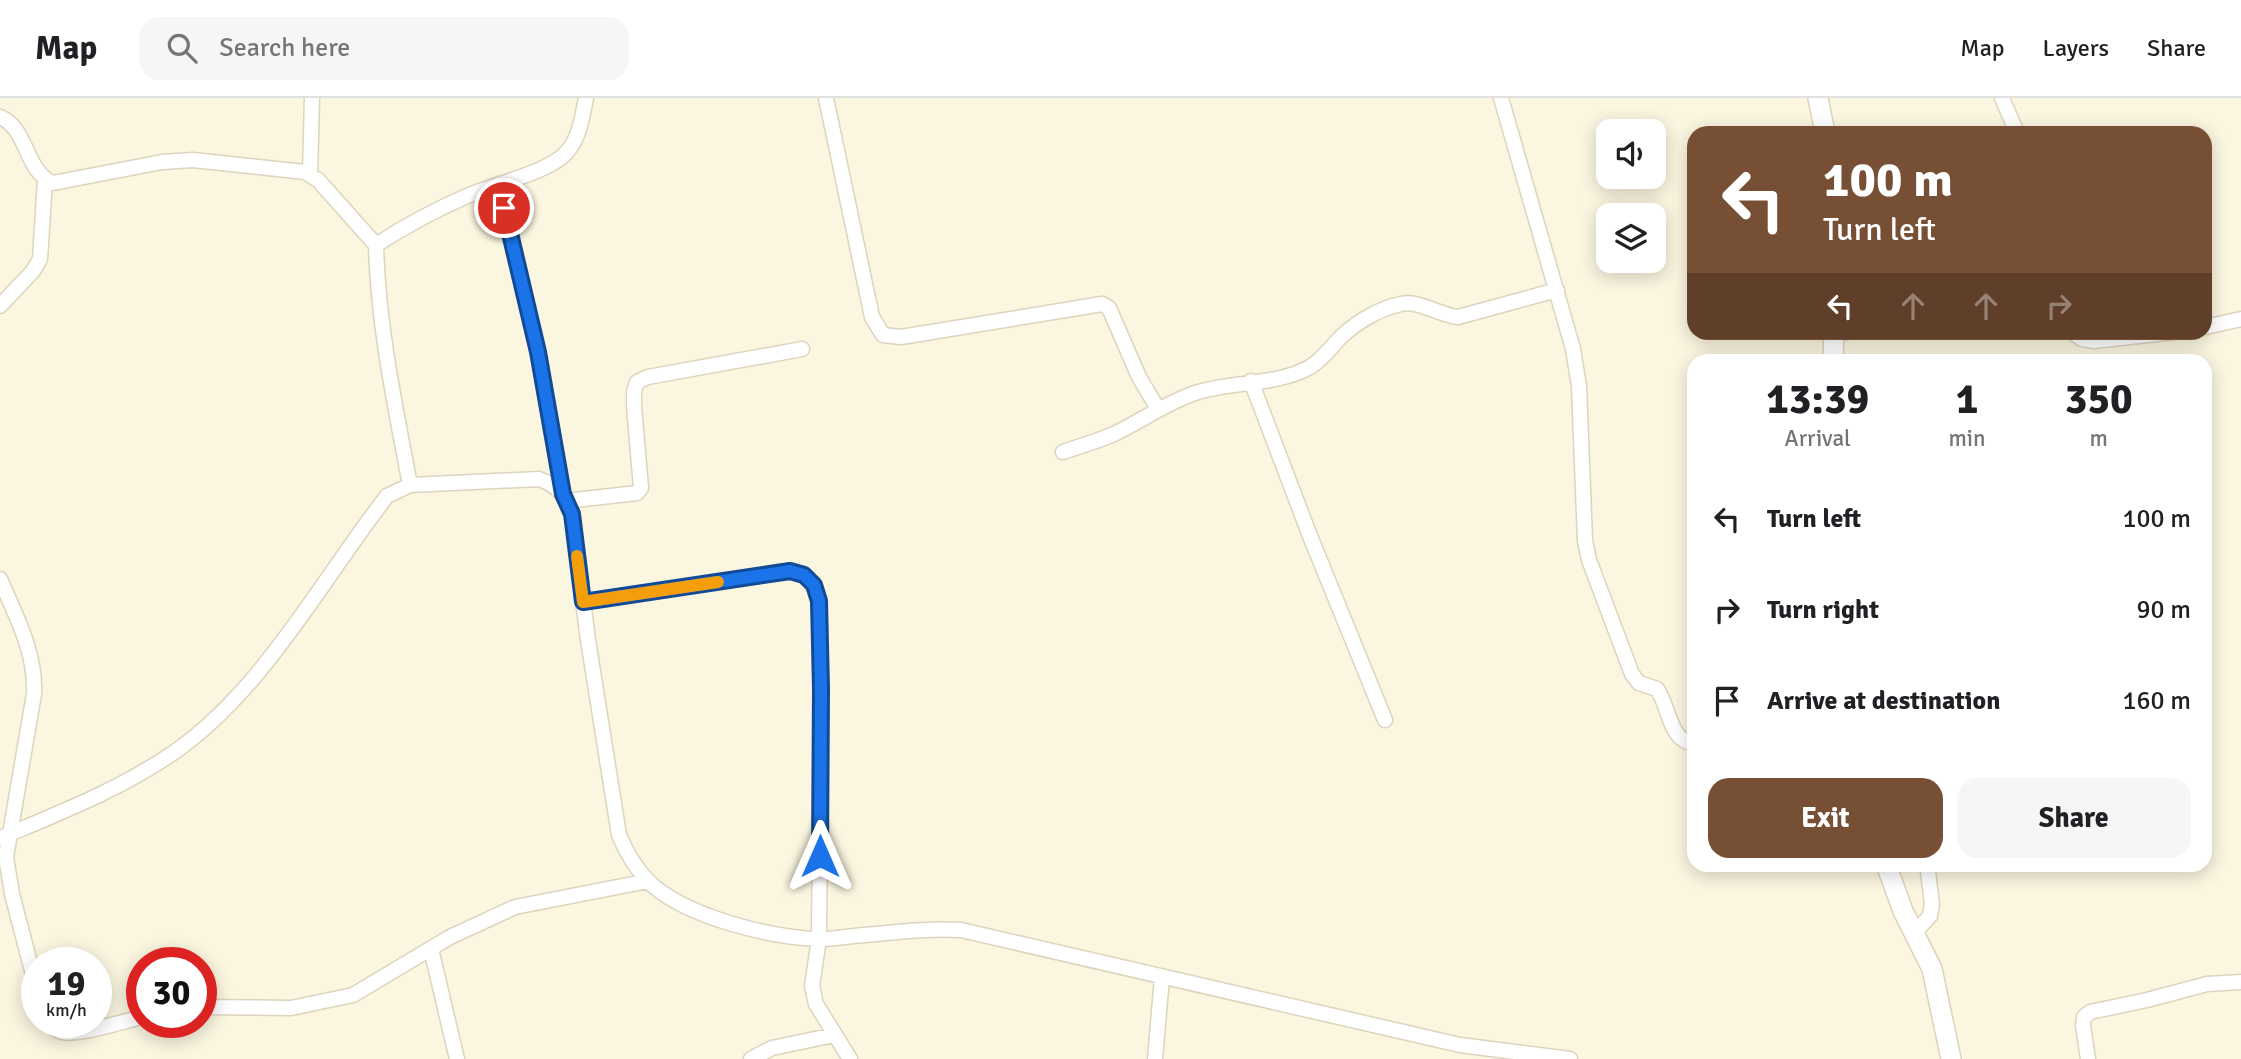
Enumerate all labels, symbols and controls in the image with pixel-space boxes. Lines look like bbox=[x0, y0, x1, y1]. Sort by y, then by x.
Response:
search box bbox=[139, 17, 629, 80]
text: Map bbox=[35, 28, 97, 69]
icon: search bbox=[163, 29, 201, 67]
text: Search here bbox=[219, 32, 350, 64]
text: Map bbox=[1960, 33, 2005, 63]
text: Layers bbox=[2043, 33, 2109, 63]
text: Share bbox=[2147, 33, 2206, 63]
map controls bbox=[1596, 119, 1666, 273]
button: sound bbox=[1596, 119, 1666, 189]
text: 100 m bbox=[1823, 150, 1953, 210]
icon: left bbox=[1708, 154, 1799, 245]
pin bbox=[474, 178, 534, 238]
icon: arrive bbox=[485, 189, 523, 227]
button: layers bbox=[1596, 203, 1666, 273]
text: Turn left bbox=[1823, 210, 1936, 249]
icon: left bbox=[1821, 287, 1859, 325]
icon: ahead bbox=[1894, 287, 1932, 325]
icon: ahead bbox=[1967, 287, 2005, 325]
icon: right bbox=[2040, 287, 2078, 325]
text: 13:39 bbox=[1766, 374, 1869, 425]
text: 1 bbox=[1956, 374, 1978, 425]
text: 350 bbox=[2065, 374, 2133, 425]
text: Arrival bbox=[1785, 424, 1851, 453]
text: min bbox=[1948, 424, 1986, 453]
text: m bbox=[2090, 424, 2108, 453]
icon: left bbox=[1708, 500, 1746, 538]
text: Turn left bbox=[1767, 503, 1861, 535]
text: 100 m bbox=[2122, 503, 2191, 535]
icon: right bbox=[1708, 591, 1746, 629]
text: Turn right bbox=[1767, 594, 1879, 626]
text: 90 m bbox=[2136, 594, 2191, 626]
icon: arrive bbox=[1708, 682, 1746, 720]
text: Arrive at destination bbox=[1767, 685, 2000, 717]
text: 160 m bbox=[2122, 685, 2191, 717]
button: Exit bbox=[1708, 778, 1943, 858]
button: Share bbox=[1957, 778, 2191, 858]
position arrow bbox=[783, 819, 857, 893]
speed limit sign: 30 bbox=[126, 947, 217, 1038]
text: 19 bbox=[48, 962, 85, 1005]
text: km/h bbox=[46, 999, 87, 1021]

